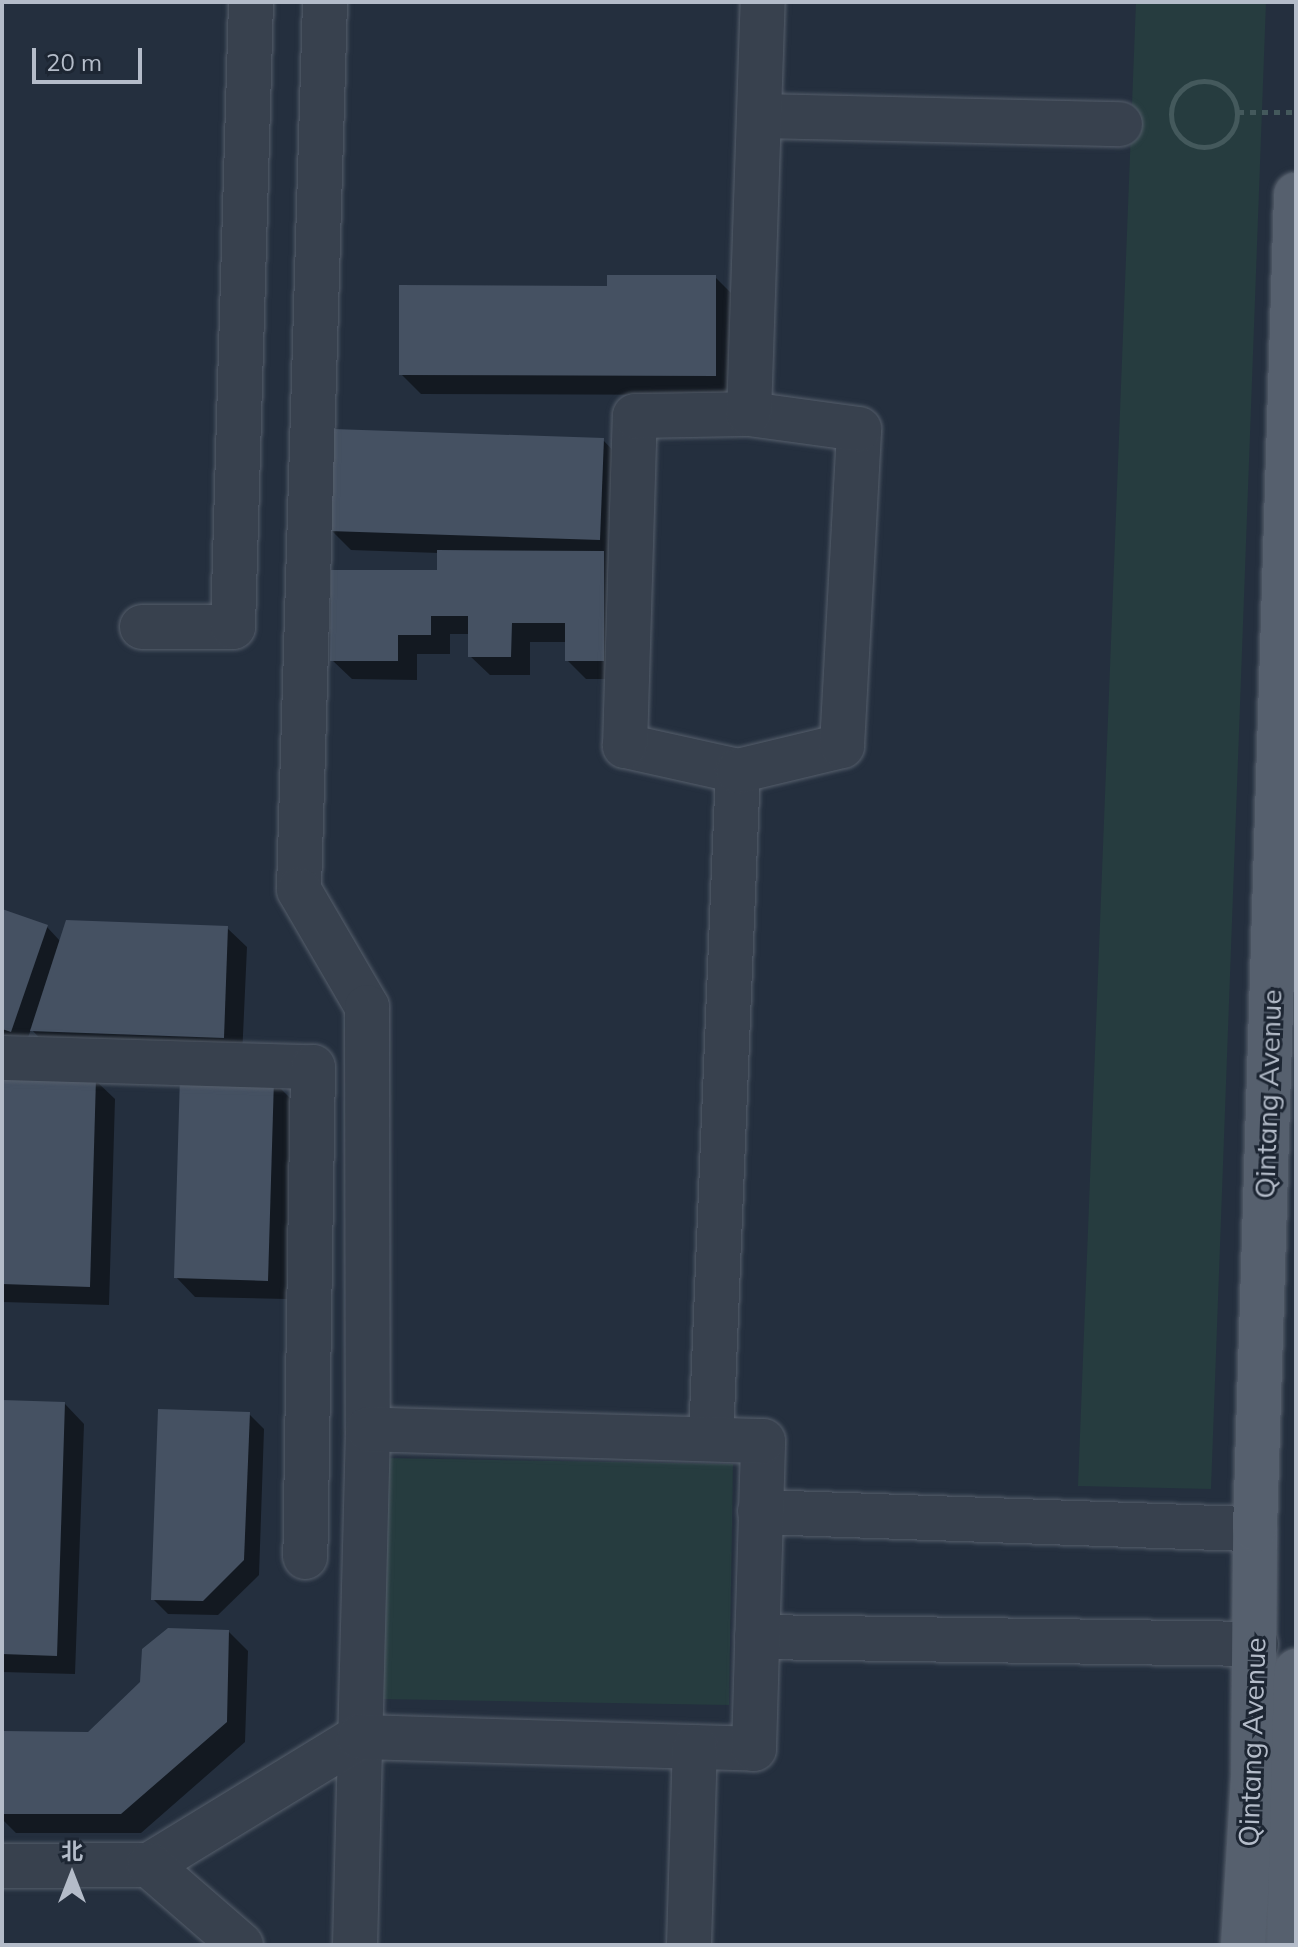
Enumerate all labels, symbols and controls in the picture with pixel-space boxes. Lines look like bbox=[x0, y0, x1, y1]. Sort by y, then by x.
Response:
scale bar bbox=[36, 32, 146, 82]
text: 20 m bbox=[46, 47, 102, 77]
street label: Qintang Avenue bbox=[1248, 989, 1288, 1199]
street label: Qintang Avenue bbox=[1232, 1637, 1272, 1847]
north arrow bbox=[32, 1835, 112, 1915]
text: 北 bbox=[61, 1837, 83, 1865]

